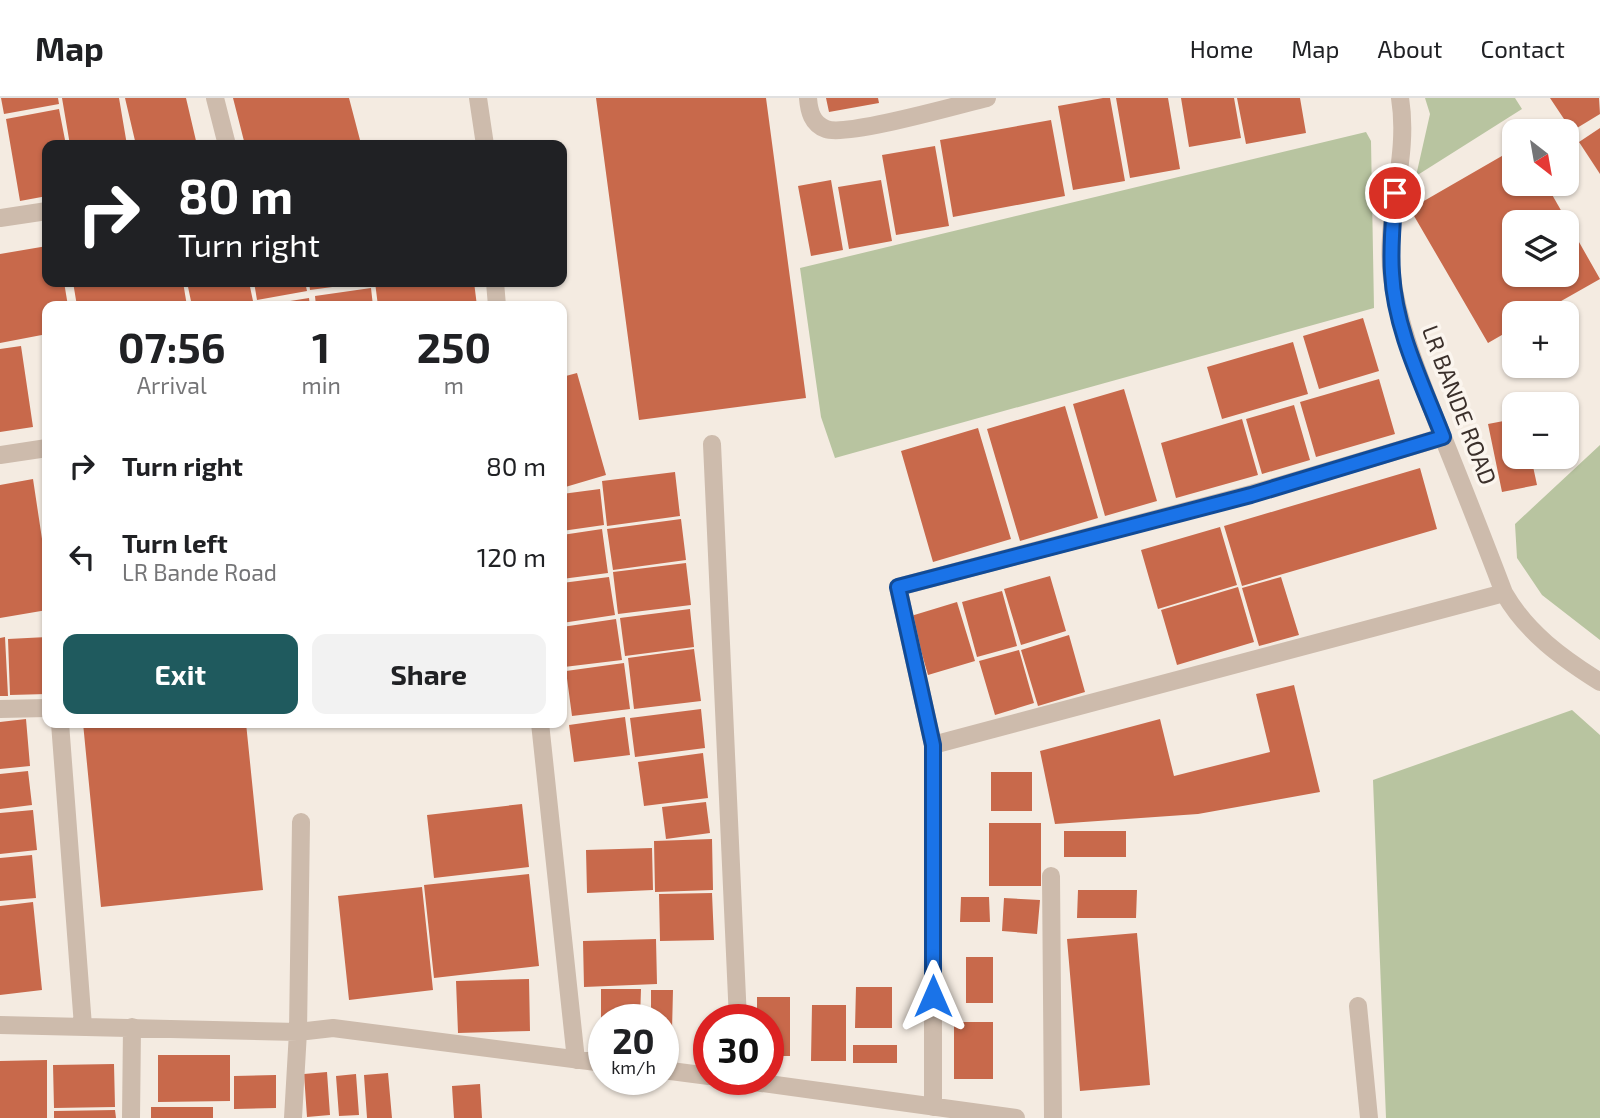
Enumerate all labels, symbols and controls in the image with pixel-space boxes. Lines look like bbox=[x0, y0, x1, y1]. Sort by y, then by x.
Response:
text: Map bbox=[35, 28, 104, 68]
text: Home bbox=[1190, 34, 1253, 63]
text: Map bbox=[1291, 34, 1339, 63]
text: About bbox=[1377, 34, 1443, 63]
text: Contact bbox=[1481, 34, 1565, 63]
north arrow bbox=[1502, 119, 1578, 196]
map controls bbox=[1502, 119, 1579, 469]
pin bbox=[1365, 163, 1425, 223]
text: 80 m bbox=[178, 165, 293, 224]
icon: right bbox=[63, 168, 154, 259]
icon: arrive bbox=[1376, 174, 1414, 212]
button: layers bbox=[1502, 210, 1579, 287]
text: Turn right bbox=[178, 225, 320, 263]
button: + bbox=[1502, 301, 1579, 378]
text: 07:56 bbox=[118, 321, 226, 371]
text: 1 bbox=[312, 321, 330, 371]
text: 250 bbox=[417, 321, 491, 371]
street label: LR BANDE ROAD bbox=[1417, 321, 1503, 488]
text: Arrival bbox=[137, 371, 207, 399]
text: min bbox=[302, 371, 341, 399]
text: m bbox=[444, 371, 464, 399]
button: − bbox=[1502, 392, 1579, 469]
icon: right bbox=[63, 447, 101, 485]
text: Turn right bbox=[122, 450, 243, 481]
text: 80 m bbox=[486, 450, 546, 481]
text: Turn left bbox=[122, 527, 228, 558]
icon: left bbox=[63, 538, 101, 576]
text: 120 m bbox=[477, 541, 546, 572]
text: LR Bande Road bbox=[122, 558, 277, 586]
button: Exit bbox=[63, 634, 298, 714]
button: Share bbox=[312, 634, 546, 714]
position arrow bbox=[896, 959, 970, 1033]
speed limit sign: 30 bbox=[693, 1004, 784, 1095]
text: 20 bbox=[612, 1019, 655, 1061]
text: km/h bbox=[611, 1056, 656, 1078]

